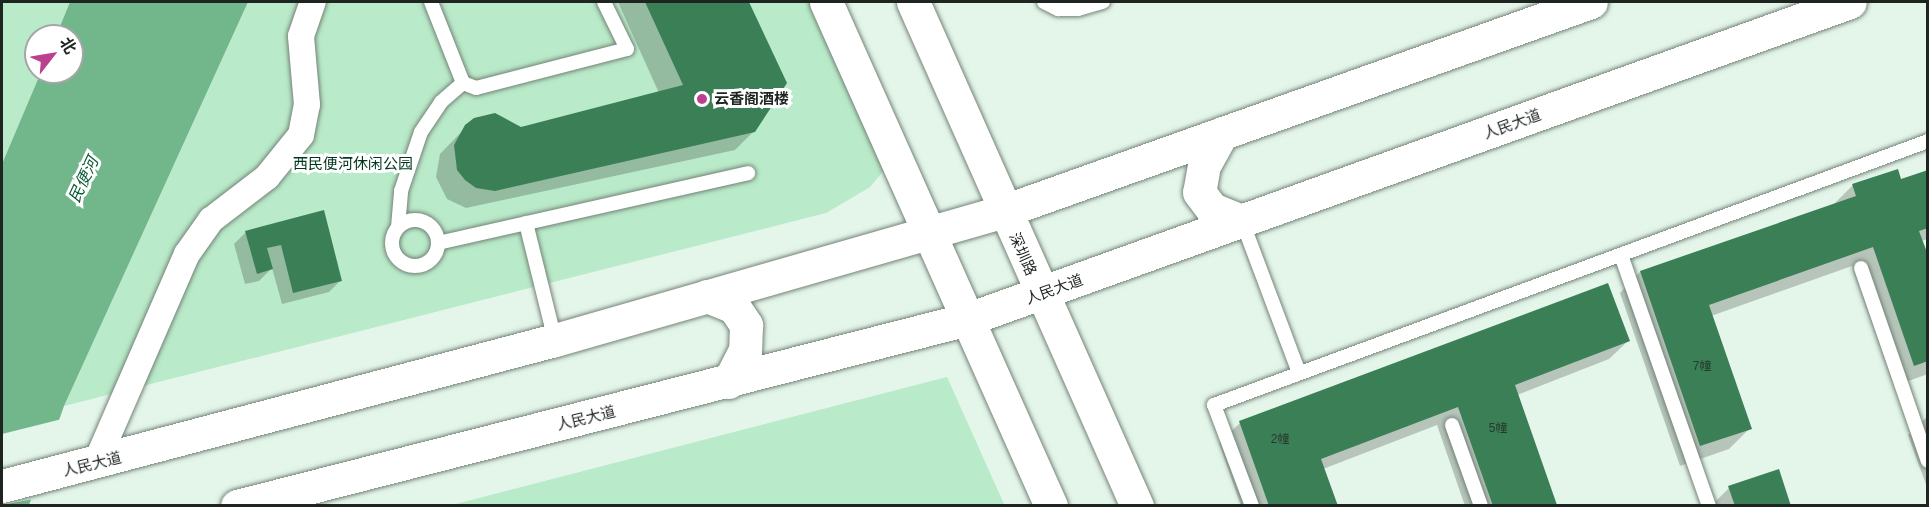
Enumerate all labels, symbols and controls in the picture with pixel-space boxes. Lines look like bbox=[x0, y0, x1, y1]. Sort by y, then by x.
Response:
north arrow bbox=[24, 24, 84, 84]
text: 北 bbox=[57, 34, 80, 57]
place label: 云香阁酒楼 bbox=[714, 90, 789, 108]
marker: 云香阁酒楼 bbox=[695, 92, 709, 106]
street label: 人民大道 bbox=[1481, 105, 1543, 143]
water label: 民便河 bbox=[65, 154, 103, 206]
park label: 西民便河休闲公园 bbox=[293, 155, 413, 173]
street label: 深圳路 bbox=[1006, 230, 1040, 278]
street label: 人民大道 bbox=[1023, 270, 1085, 308]
house number: 7幢 bbox=[1693, 360, 1711, 374]
street label: 人民大道 bbox=[555, 402, 617, 434]
house number: 5幢 bbox=[1489, 422, 1507, 436]
house number: 2幢 bbox=[1271, 433, 1289, 447]
street label: 人民大道 bbox=[61, 448, 123, 480]

